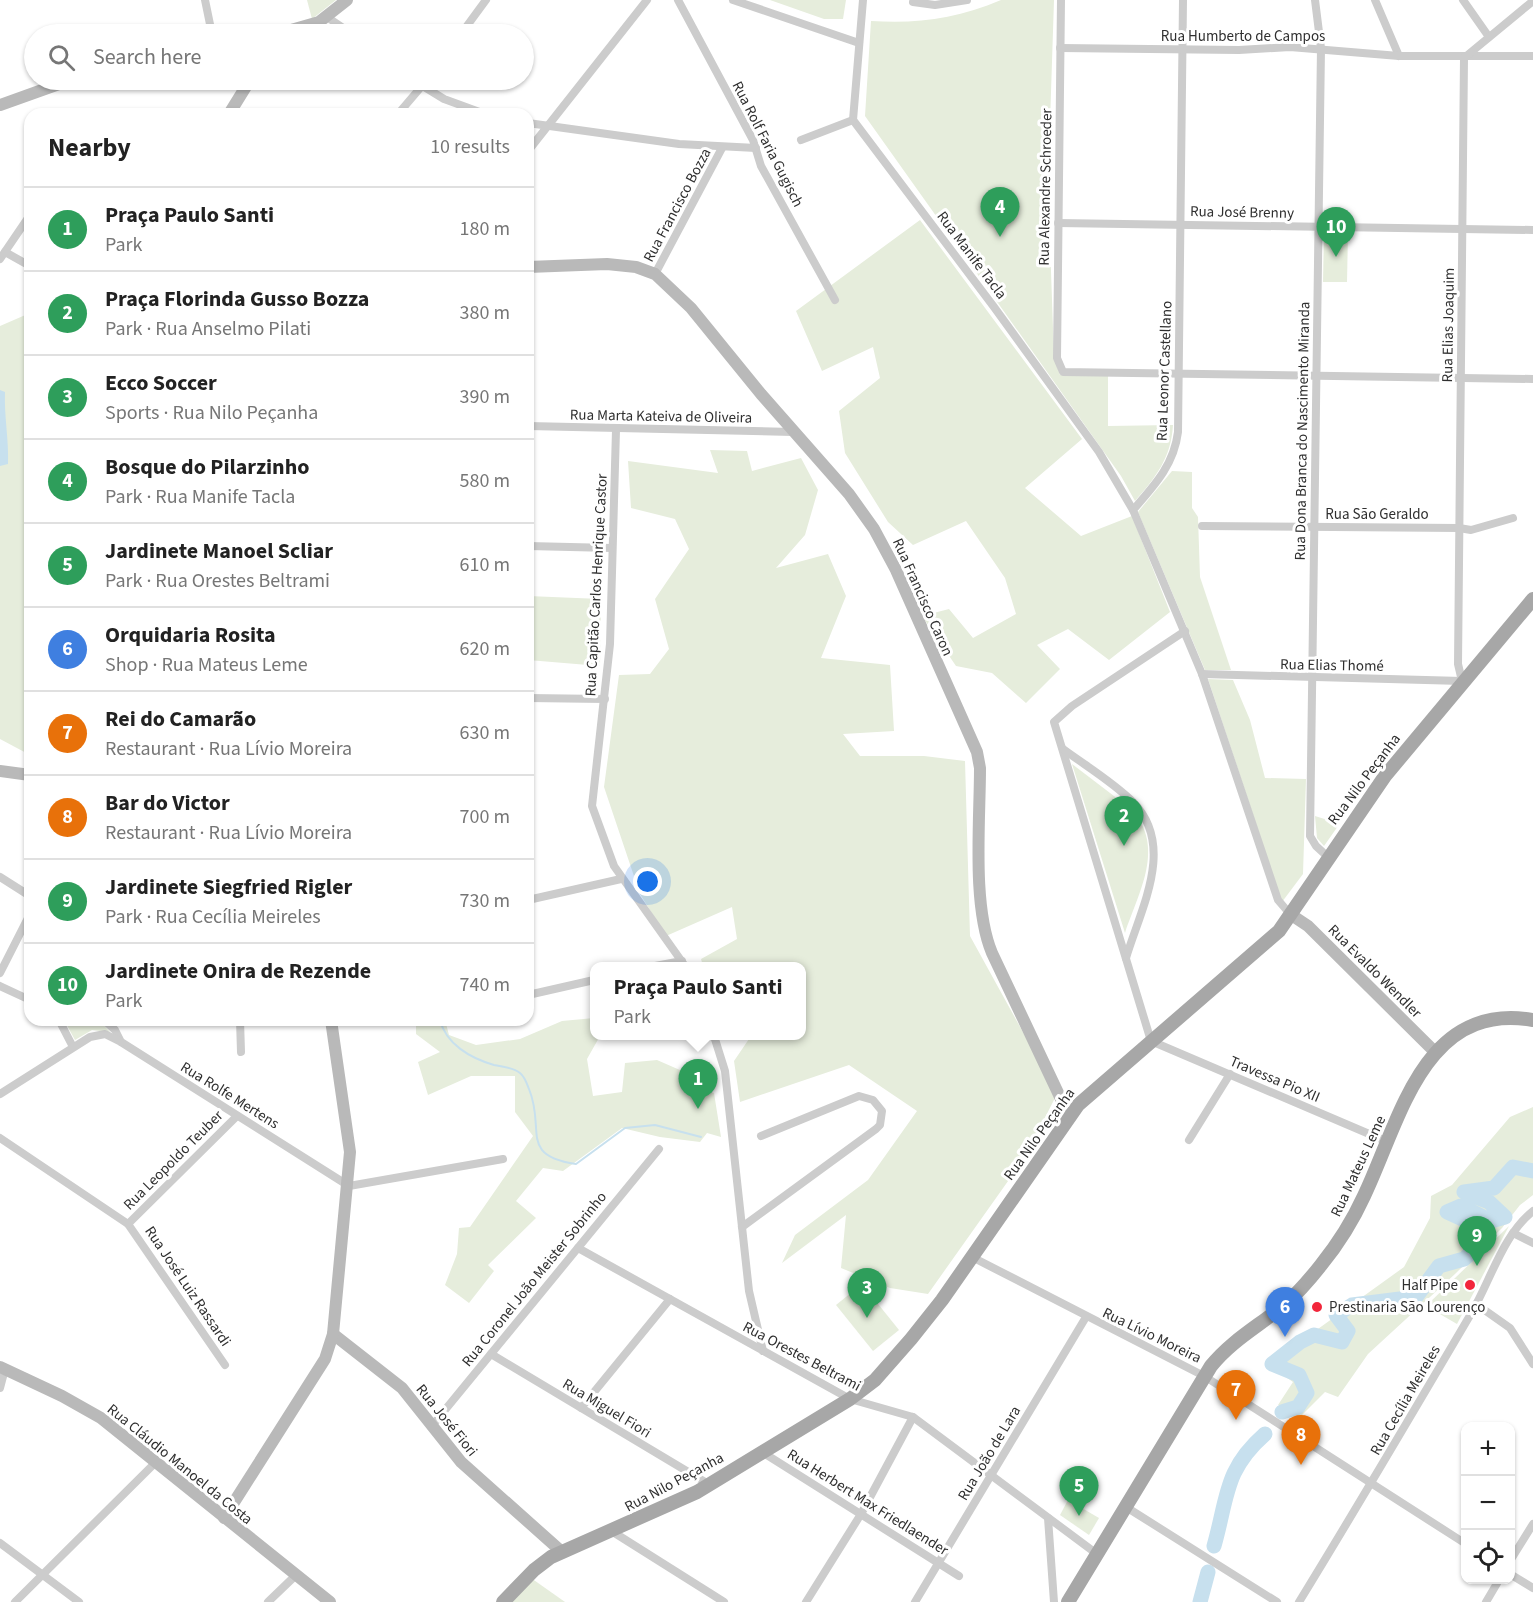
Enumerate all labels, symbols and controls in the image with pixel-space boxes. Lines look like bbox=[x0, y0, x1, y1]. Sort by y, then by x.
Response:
search box bbox=[24, 24, 534, 90]
street label: Rua Humberto de Campos bbox=[1161, 26, 1325, 47]
icon: search bbox=[45, 41, 78, 74]
text: Search here bbox=[93, 41, 201, 73]
street label: Rua Rolf Faria Gugisch bbox=[727, 78, 808, 211]
street label: Rua Alexandre Schroeder bbox=[1034, 107, 1057, 266]
text: Nearby bbox=[48, 129, 131, 166]
text: 10 results bbox=[430, 133, 510, 161]
street label: Rua Francisco Bozza bbox=[639, 145, 716, 266]
pin: 4 bbox=[980, 188, 1020, 237]
text: Praça Paulo Santi bbox=[105, 199, 274, 231]
street label: Rua José Brenny bbox=[1190, 201, 1294, 224]
street label: Rua Manife Tacla bbox=[932, 207, 1012, 304]
pin: 10 bbox=[1316, 208, 1356, 257]
text: 1 bbox=[62, 215, 73, 243]
text: 180 m bbox=[460, 215, 510, 243]
text: Park bbox=[105, 231, 142, 259]
street label: Rua Elias Joaquim bbox=[1437, 267, 1460, 383]
text: Praça Florinda Gusso Bozza bbox=[105, 283, 369, 315]
text: 2 bbox=[62, 299, 73, 327]
text: 380 m bbox=[460, 299, 510, 327]
street label: Rua Leonor Castellano bbox=[1152, 300, 1177, 442]
street label: Rua Dona Branca do Nascimento Miranda bbox=[1290, 301, 1315, 561]
text: Park · Rua Anselmo Pilati bbox=[105, 315, 311, 343]
text: Ecco Soccer bbox=[105, 367, 217, 399]
text: 3 bbox=[62, 383, 73, 411]
text: 390 m bbox=[460, 383, 510, 411]
text: Sports · Rua Nilo Peçanha bbox=[105, 399, 318, 427]
street label: Rua Marta Kateiva de Oliveira bbox=[570, 404, 752, 429]
text: Bosque do Pilarzinho bbox=[105, 451, 309, 483]
text: 4 bbox=[62, 467, 73, 495]
text: 580 m bbox=[460, 467, 510, 495]
street label: Rua Capitão Carlos Henrique Castor bbox=[580, 472, 613, 697]
text: Park · Rua Manife Tacla bbox=[105, 483, 295, 511]
street label: Rua São Geraldo bbox=[1325, 504, 1429, 525]
text: Jardinete Manoel Scliar bbox=[105, 535, 333, 567]
street label: Rua Francisco Caron bbox=[887, 535, 958, 659]
text: 5 bbox=[62, 551, 73, 579]
text: 610 m bbox=[460, 551, 510, 579]
text: Park · Rua Orestes Beltrami bbox=[105, 567, 330, 595]
text: Orquidaria Rosita bbox=[105, 619, 276, 651]
text: 6 bbox=[62, 635, 73, 663]
text: 620 m bbox=[460, 635, 510, 663]
text: Shop · Rua Mateus Leme bbox=[105, 651, 308, 679]
street label: Rua Elias Thomé bbox=[1280, 654, 1384, 677]
text: Rei do Camarão bbox=[105, 703, 256, 735]
text: 7 bbox=[62, 719, 73, 747]
text: 630 m bbox=[460, 719, 510, 747]
street label: Rua Nilo Peçanha bbox=[1323, 729, 1406, 829]
text: Restaurant · Rua Lívio Moreira bbox=[105, 735, 352, 763]
text: Bar do Victor bbox=[105, 787, 230, 819]
pin: 2 bbox=[1104, 796, 1144, 846]
text: 8 bbox=[62, 803, 73, 831]
text: 700 m bbox=[460, 803, 510, 831]
text: Restaurant · Rua Lívio Moreira bbox=[105, 819, 352, 847]
your location bbox=[633, 867, 662, 896]
text: Jardinete Siegfried Rigler bbox=[105, 871, 352, 903]
text: 9 bbox=[62, 887, 73, 915]
text: 730 m bbox=[460, 887, 510, 915]
text: Park · Rua Cecília Meireles bbox=[105, 903, 321, 931]
street label: Rua Evaldo Wendler bbox=[1323, 920, 1427, 1023]
text: Jardinete Onira de Rezende bbox=[105, 955, 371, 987]
popup bbox=[590, 962, 806, 1040]
text: 10 bbox=[57, 971, 78, 999]
text: 740 m bbox=[460, 971, 510, 999]
text: Praça Paulo Santi bbox=[613, 971, 783, 1003]
text: Park bbox=[105, 987, 142, 1015]
text: Park bbox=[613, 1003, 651, 1031]
street label: Travessa Pio XII bbox=[1226, 1051, 1323, 1108]
street label: Rua Rolfe Mertens bbox=[176, 1057, 283, 1134]
pin: 1 bbox=[678, 1060, 718, 1109]
street label: Rua Nilo Peçanha bbox=[999, 1084, 1080, 1185]
street label: Rua Leopoldo Teuber bbox=[119, 1105, 228, 1215]
street label: Rua Mateus Leme bbox=[1326, 1112, 1391, 1220]
street label: Rua Coronel João Meister Sobrinho bbox=[457, 1187, 612, 1371]
pin: 9 bbox=[1458, 1216, 1496, 1266]
street label: Rua José Luiz Rassardi bbox=[139, 1222, 236, 1351]
pin: 3 bbox=[848, 1268, 886, 1318]
place label: Half Pipe bbox=[1402, 1275, 1458, 1296]
marker: Half Pipe bbox=[1463, 1278, 1477, 1292]
pin: 6 bbox=[1266, 1288, 1304, 1337]
place label: Prestinaria São Lourenço bbox=[1329, 1297, 1485, 1318]
marker: Prestinaria São Lourenço bbox=[1310, 1300, 1324, 1314]
street label: Rua Lívio Moreira bbox=[1099, 1302, 1205, 1368]
street label: Rua Orestes Beltrami bbox=[739, 1316, 865, 1396]
street label: Rua Cecília Meireles bbox=[1365, 1341, 1446, 1459]
pin: 7 bbox=[1216, 1370, 1256, 1420]
street label: Rua Miguel Fiori bbox=[558, 1374, 655, 1443]
street label: Rua José Fiori bbox=[411, 1380, 482, 1461]
street label: Rua Cláudio Manoel da Costa bbox=[103, 1399, 257, 1530]
street label: Rua João de Lara bbox=[953, 1402, 1026, 1505]
pin: 8 bbox=[1282, 1416, 1320, 1465]
map controls bbox=[1461, 1422, 1515, 1584]
button: + bbox=[1461, 1422, 1515, 1476]
street label: Rua Herbert Max Friedlaender bbox=[783, 1444, 953, 1561]
street label: Rua Nilo Peçanha bbox=[621, 1447, 727, 1517]
pin: 5 bbox=[1060, 1466, 1098, 1516]
button: − bbox=[1461, 1476, 1515, 1530]
button: locate bbox=[1461, 1530, 1515, 1584]

